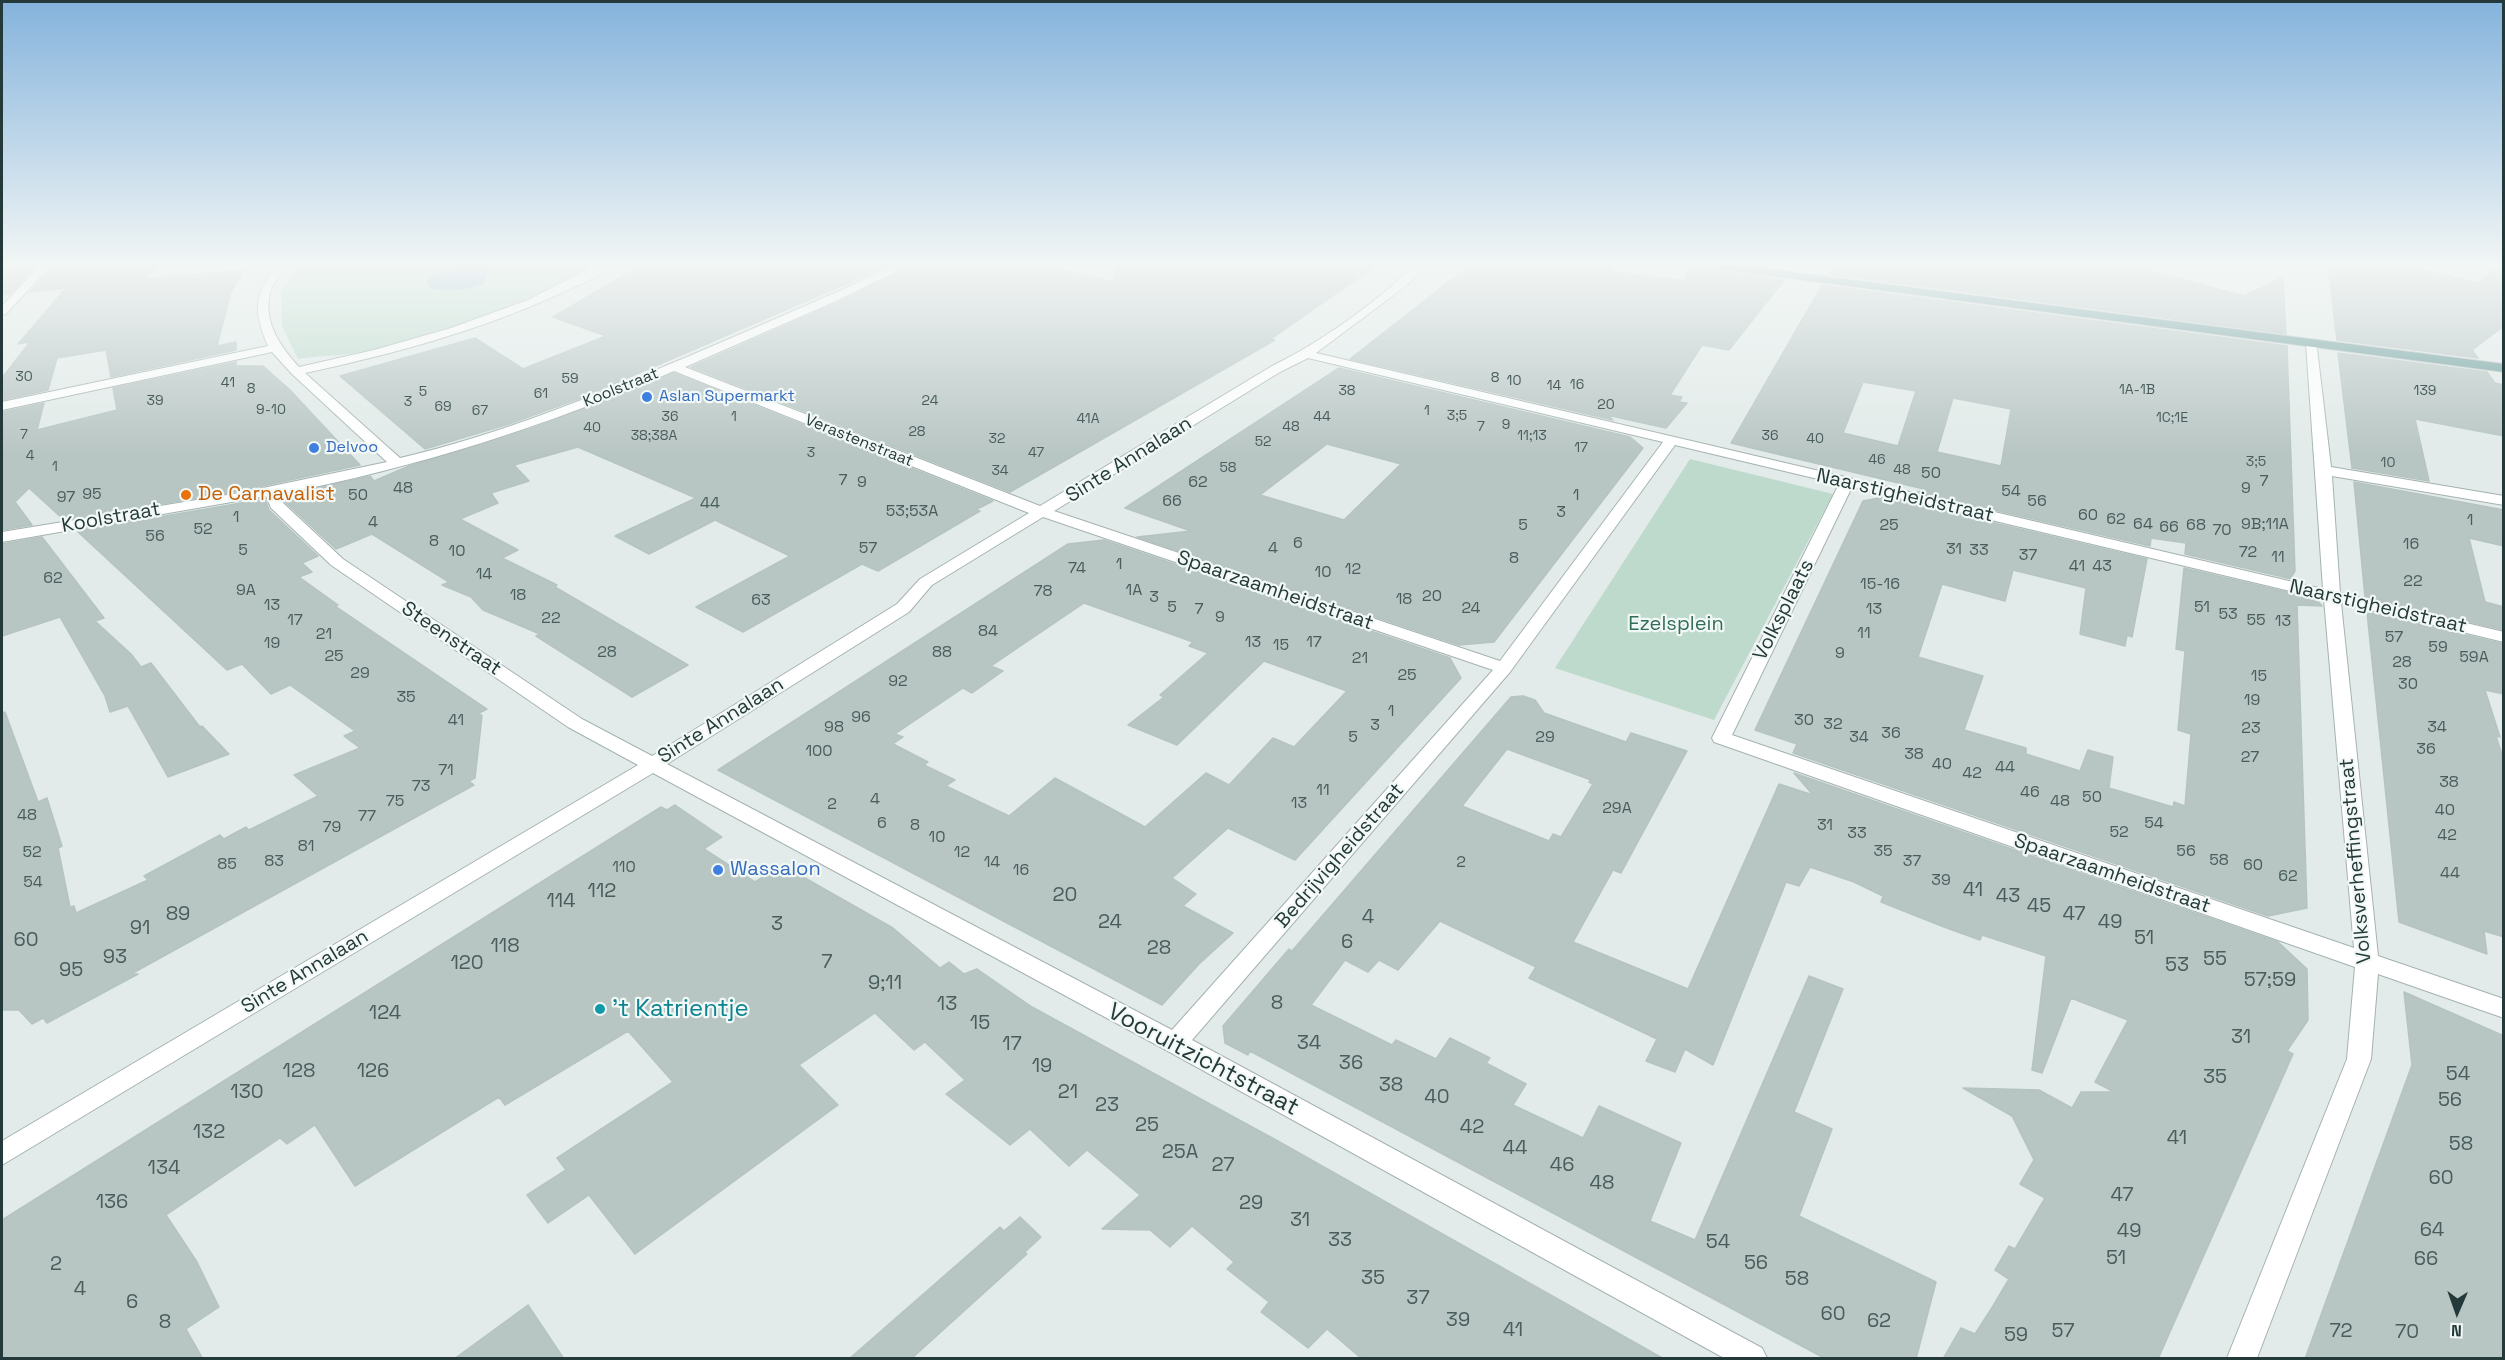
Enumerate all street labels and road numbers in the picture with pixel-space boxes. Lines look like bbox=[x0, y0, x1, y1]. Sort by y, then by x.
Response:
street label: Koolstraat bbox=[580, 364, 662, 412]
street label: Verastenstraat bbox=[802, 411, 916, 471]
street label: Sinte Annalaan bbox=[1062, 412, 1196, 508]
street label: Naarstigheidstraat bbox=[1814, 464, 1996, 528]
street label: Koolstraat bbox=[60, 498, 162, 538]
street label: Spaarzaamheidstraat bbox=[1174, 546, 1376, 636]
street label: Volksplaats bbox=[1748, 556, 1820, 664]
street label: Naarstigheidstraat bbox=[2287, 575, 2469, 639]
street label: Steenstraat bbox=[396, 597, 506, 681]
street label: Sinte Annalaan bbox=[654, 673, 788, 769]
street label: Volksverheffingstraat bbox=[2335, 757, 2377, 965]
street label: Bedrijvigheidstraat bbox=[1271, 779, 1409, 933]
street label: Spaarzaamheidstraat bbox=[2011, 829, 2213, 919]
street label: Sinte Annalaan bbox=[237, 925, 373, 1019]
street label: Vooruitzichtstraat bbox=[1102, 997, 1304, 1123]

